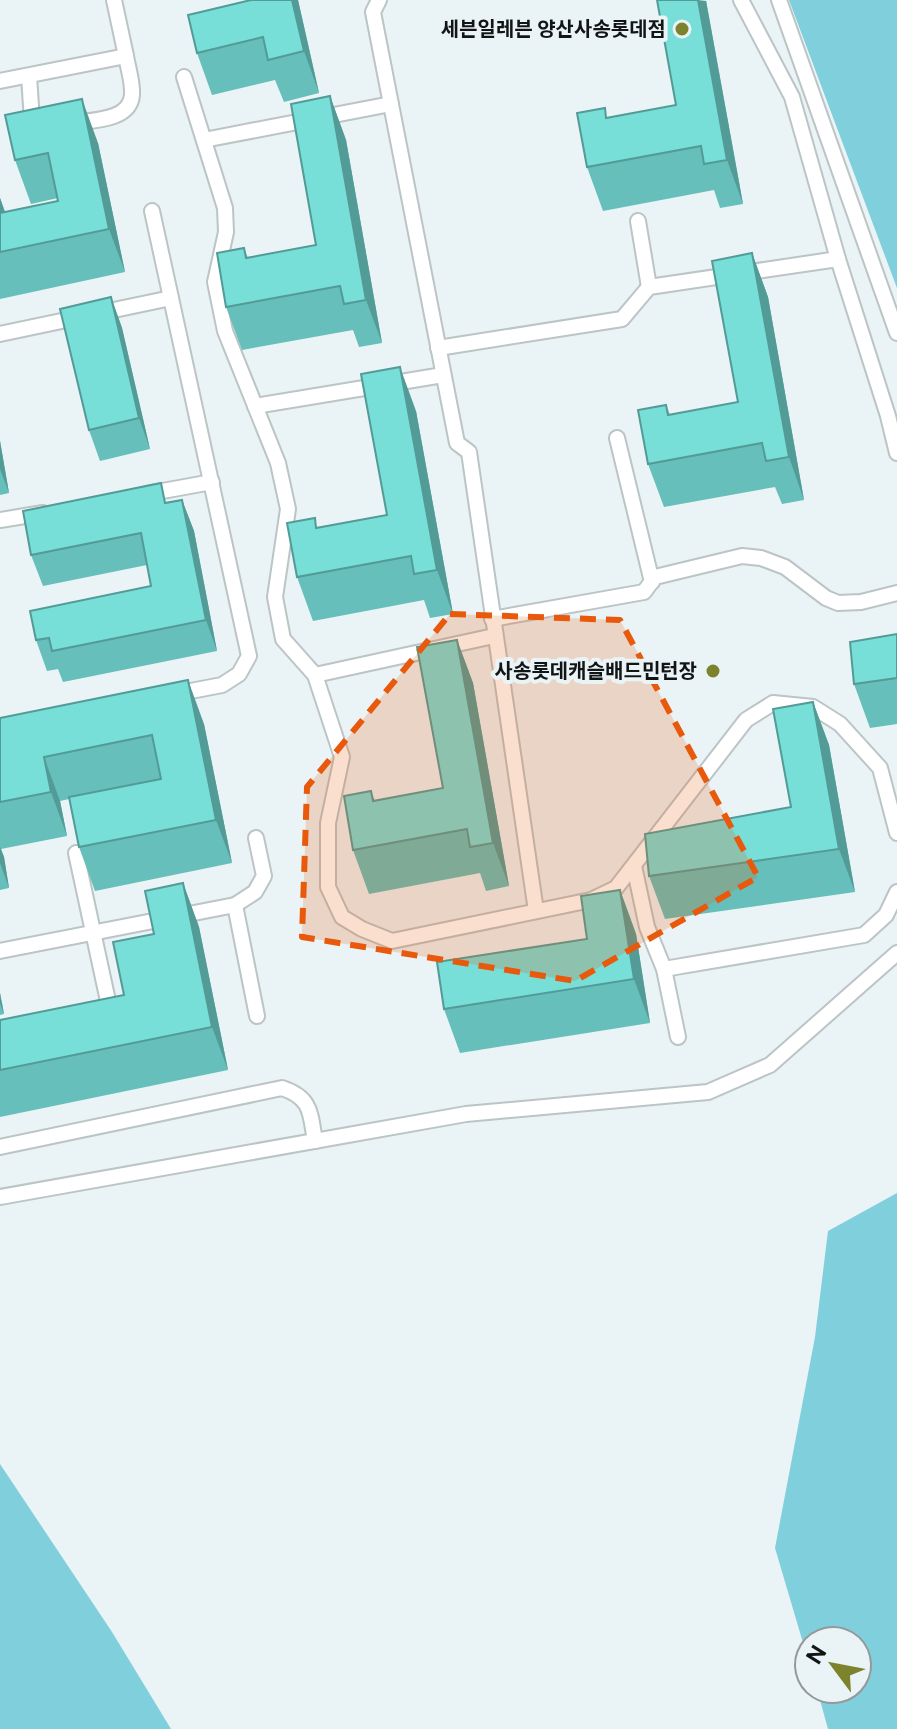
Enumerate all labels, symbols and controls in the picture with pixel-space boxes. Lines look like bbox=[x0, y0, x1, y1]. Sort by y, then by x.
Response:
place label: 세븐일레븐 양산사송롯데점 bbox=[441, 17, 666, 41]
marker: 세븐일레븐 양산사송롯데점 bbox=[673, 20, 691, 38]
place label: 사송롯데캐슬배드민턴장 bbox=[495, 659, 697, 683]
marker: 사송롯데캐슬배드민턴장 bbox=[704, 662, 722, 680]
north arrow bbox=[793, 1625, 873, 1705]
text: N bbox=[800, 1640, 832, 1669]

